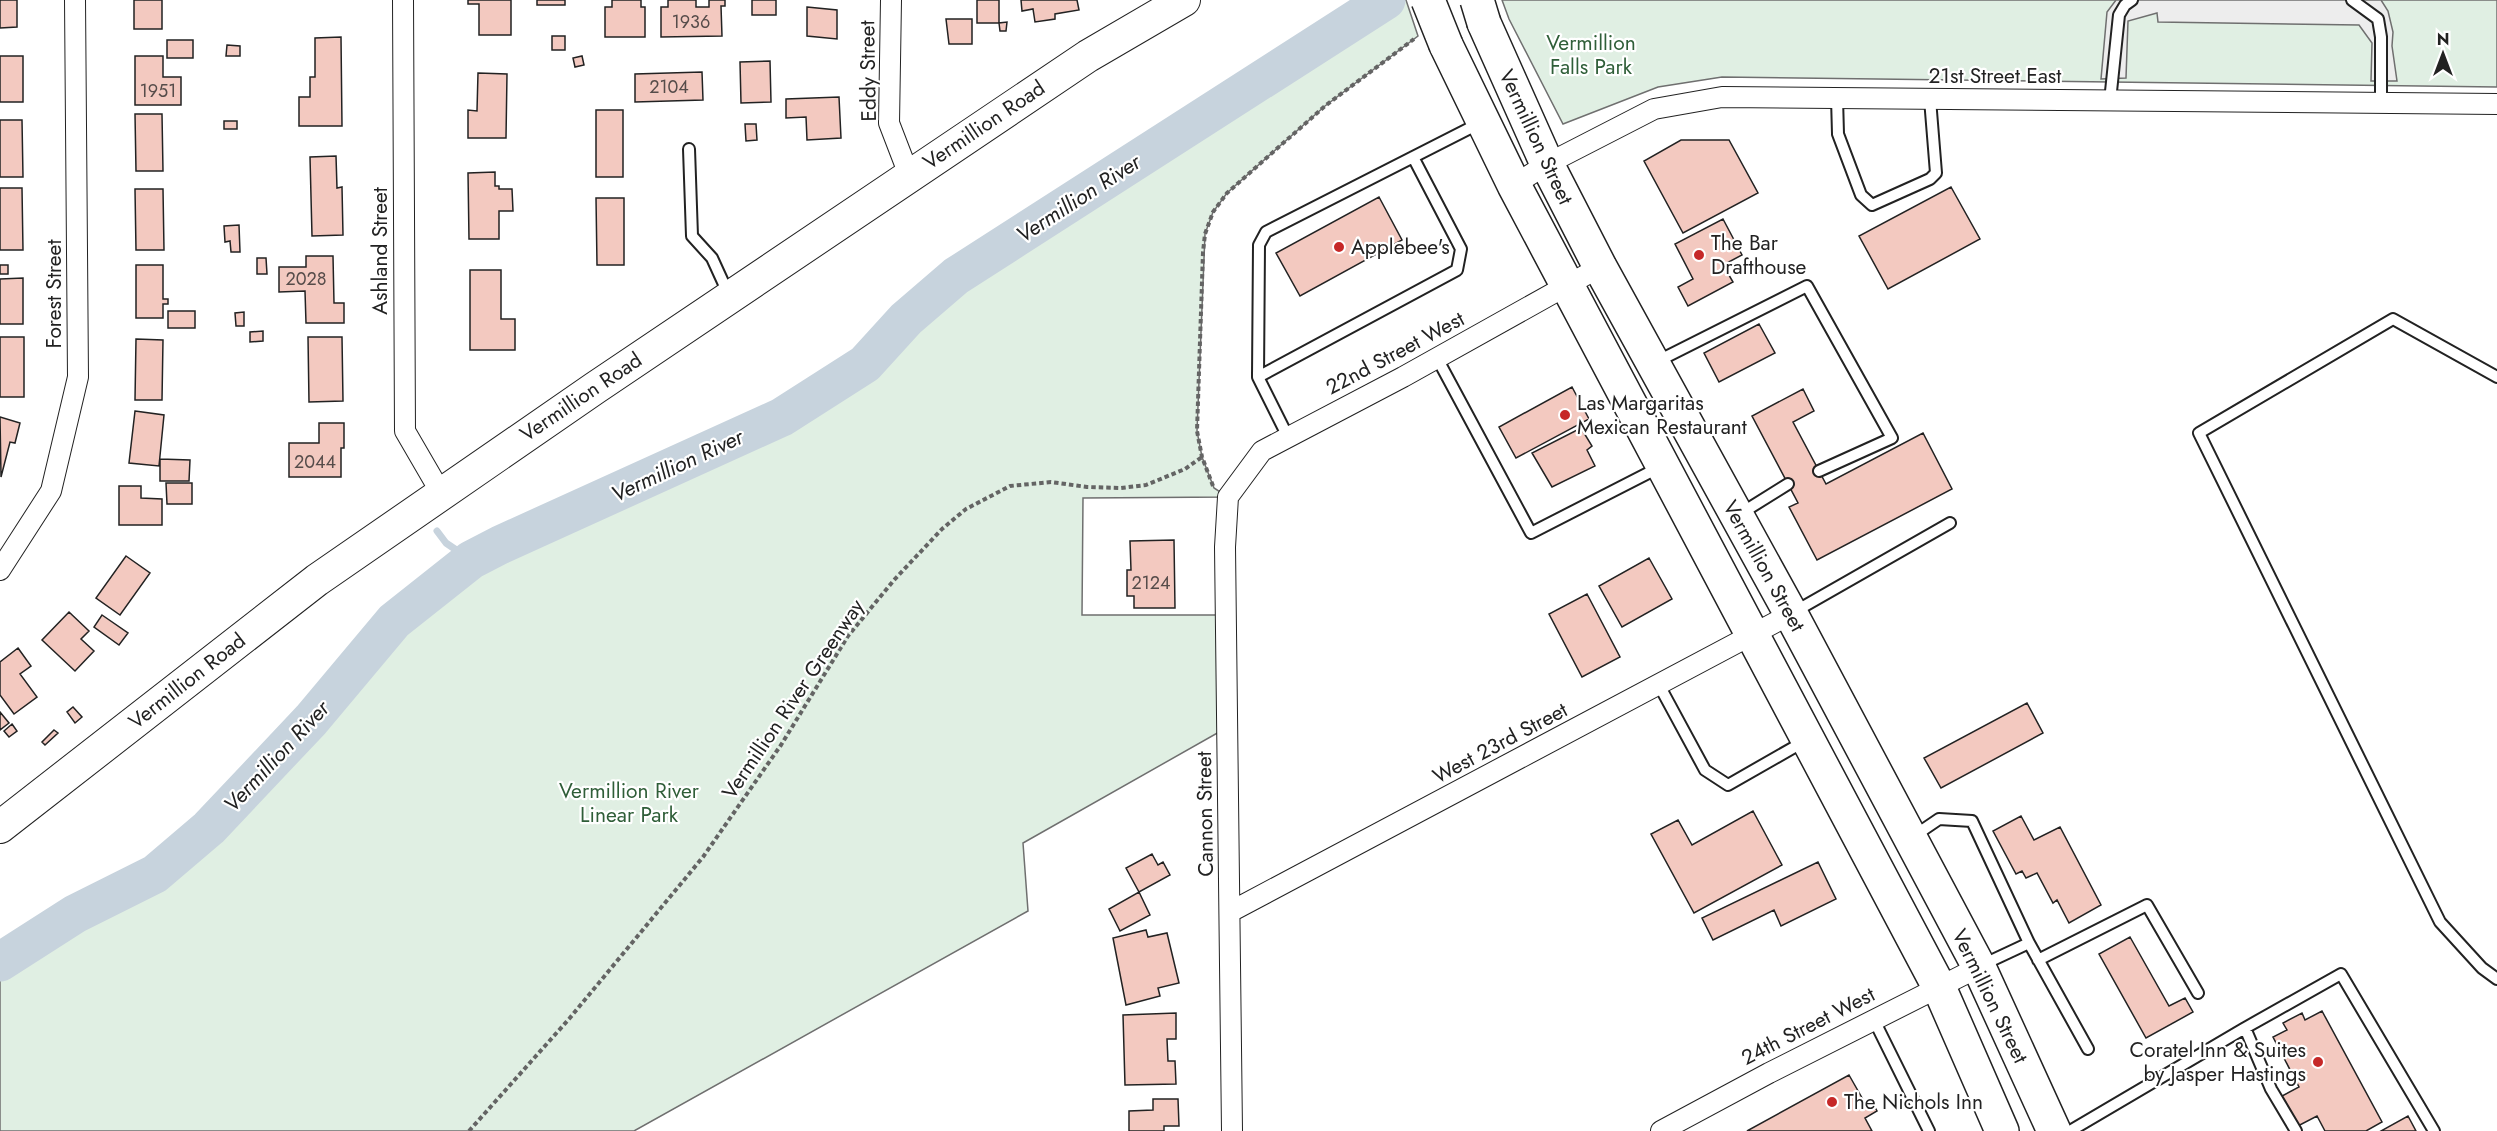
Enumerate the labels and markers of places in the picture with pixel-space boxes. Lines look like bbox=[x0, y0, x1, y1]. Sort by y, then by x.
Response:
place label: The Bar Drafthouse bbox=[1711, 228, 1807, 282]
place label: Applebee's bbox=[1351, 232, 1450, 262]
marker: Applebee's bbox=[1332, 240, 1346, 254]
marker: The Bar Drafthouse bbox=[1692, 248, 1706, 262]
place label: Las Margaritas Mexican Restaurant bbox=[1577, 388, 1747, 442]
marker: Las Margaritas Mexican Restaurant bbox=[1558, 408, 1572, 422]
place label: Coratel Inn & Suites by Jasper Hastings bbox=[2130, 1035, 2306, 1089]
marker: Coratel Inn & Suites by Jasper Hastings bbox=[2311, 1055, 2325, 1069]
place label: The Nichols Inn bbox=[1844, 1087, 1983, 1117]
marker: The Nichols Inn bbox=[1825, 1095, 1839, 1109]

